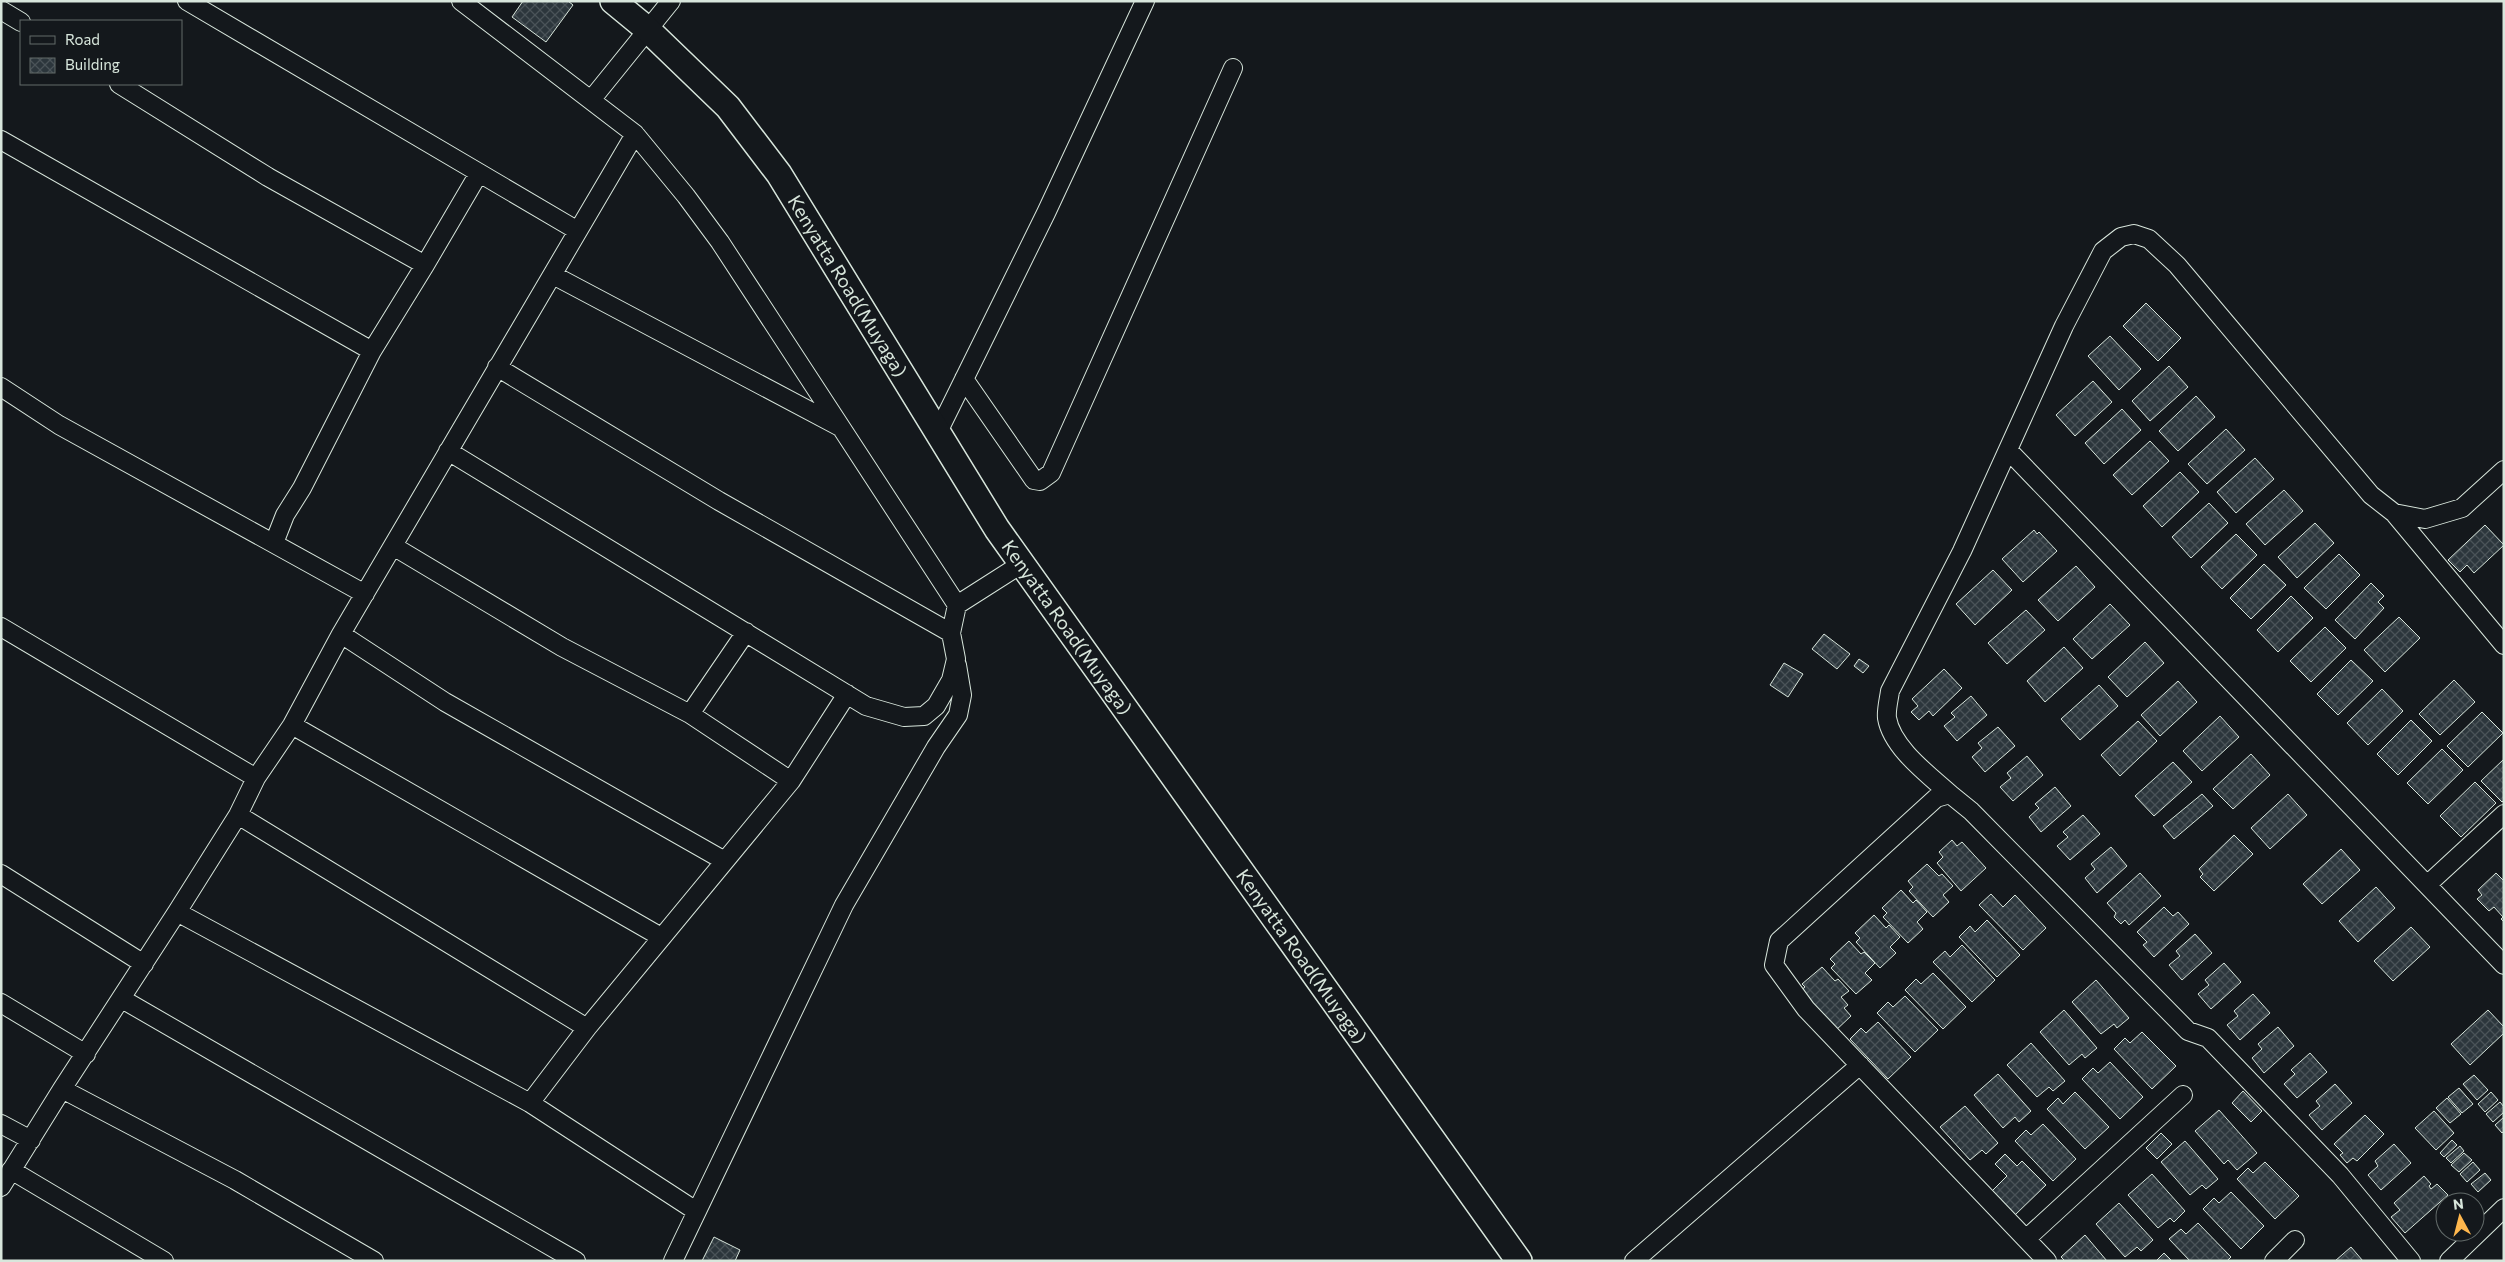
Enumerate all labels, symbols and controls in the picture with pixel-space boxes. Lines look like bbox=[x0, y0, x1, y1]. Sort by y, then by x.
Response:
legend bbox=[20, 20, 182, 85]
text: Road bbox=[65, 30, 100, 48]
text: Building bbox=[65, 55, 120, 73]
street label: Kenyatta Road(Muyaga) bbox=[784, 191, 913, 381]
street label: Kenyatta Road(Muyaga) bbox=[997, 535, 1138, 719]
street label: Kenyatta Road(Muyaga) bbox=[1232, 864, 1372, 1048]
north arrow bbox=[2435, 1192, 2485, 1242]
text: N bbox=[2452, 1195, 2465, 1213]

